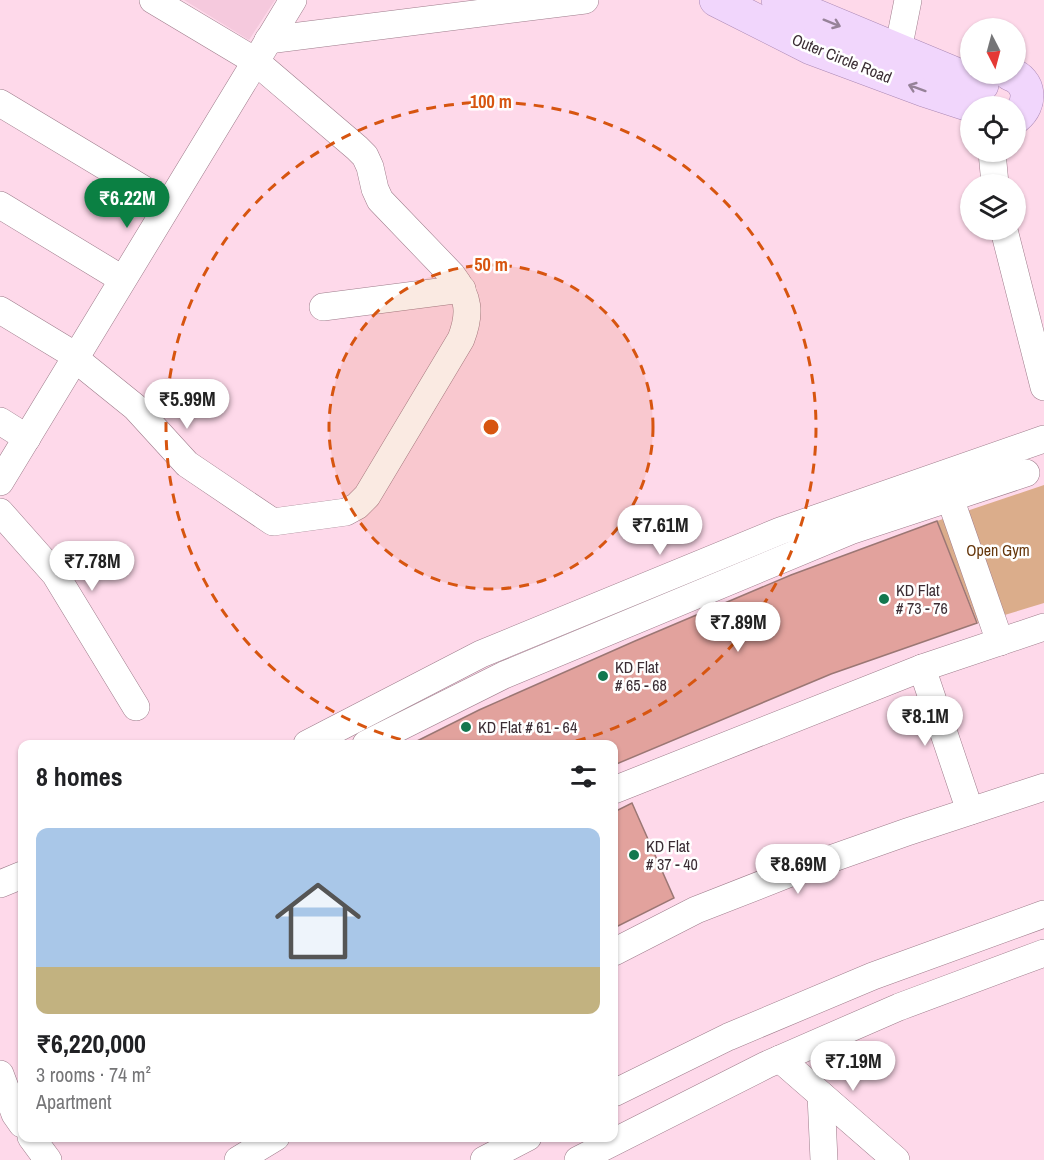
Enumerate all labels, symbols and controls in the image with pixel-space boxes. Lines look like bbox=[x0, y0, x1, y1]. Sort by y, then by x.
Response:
one-way arrow bbox=[823, 18, 841, 29]
north arrow bbox=[960, 18, 1026, 84]
map controls bbox=[960, 18, 1026, 240]
street label: Outer Circle Road bbox=[789, 28, 895, 88]
one-way arrow bbox=[908, 82, 927, 93]
text: 100 m bbox=[470, 89, 512, 114]
button: locate bbox=[960, 96, 1026, 162]
button: layers bbox=[960, 174, 1026, 240]
pin: ₹6.22M bbox=[78, 178, 176, 229]
text: ₹6.22M bbox=[98, 184, 156, 211]
text: 50 m bbox=[474, 252, 508, 277]
pin: ₹5.99M bbox=[138, 379, 236, 430]
text: ₹5.99M bbox=[158, 385, 216, 412]
centre of rings bbox=[481, 417, 501, 437]
pin: ₹7.61M bbox=[611, 505, 709, 556]
text: ₹7.61M bbox=[631, 511, 689, 538]
park label: Open Gym bbox=[966, 539, 1030, 561]
pin: ₹7.78M bbox=[43, 541, 141, 592]
text: ₹7.78M bbox=[63, 547, 121, 574]
place label: KD Flat # 73 - 76 bbox=[896, 579, 948, 619]
marker: KD Flat # 73 - 76 bbox=[877, 592, 891, 606]
pin: ₹7.89M bbox=[689, 602, 787, 653]
text: ₹7.89M bbox=[709, 608, 767, 635]
place label: KD Flat # 65 - 68 bbox=[615, 656, 667, 696]
marker: KD Flat # 65 - 68 bbox=[596, 669, 610, 683]
pin: ₹8.1M bbox=[883, 696, 967, 747]
text: ₹8.1M bbox=[901, 702, 949, 729]
place label: KD Flat # 61 - 64 bbox=[478, 716, 577, 738]
marker: KD Flat # 61 - 64 bbox=[459, 720, 473, 734]
text: 8 homes bbox=[36, 759, 123, 794]
icon: filters bbox=[567, 760, 600, 793]
place label: KD Flat # 37 - 40 bbox=[646, 835, 698, 875]
pin: ₹8.69M bbox=[749, 844, 847, 895]
marker: KD Flat # 37 - 40 bbox=[627, 848, 641, 862]
text: ₹8.69M bbox=[769, 850, 827, 877]
icon: home bbox=[264, 867, 372, 975]
text: ₹6,220,000 bbox=[36, 1026, 146, 1061]
pin: ₹7.19M bbox=[804, 1041, 902, 1092]
text: ₹7.19M bbox=[824, 1047, 882, 1074]
text: 3 rooms · 74 m² bbox=[36, 1061, 151, 1088]
text: Apartment bbox=[36, 1088, 112, 1115]

